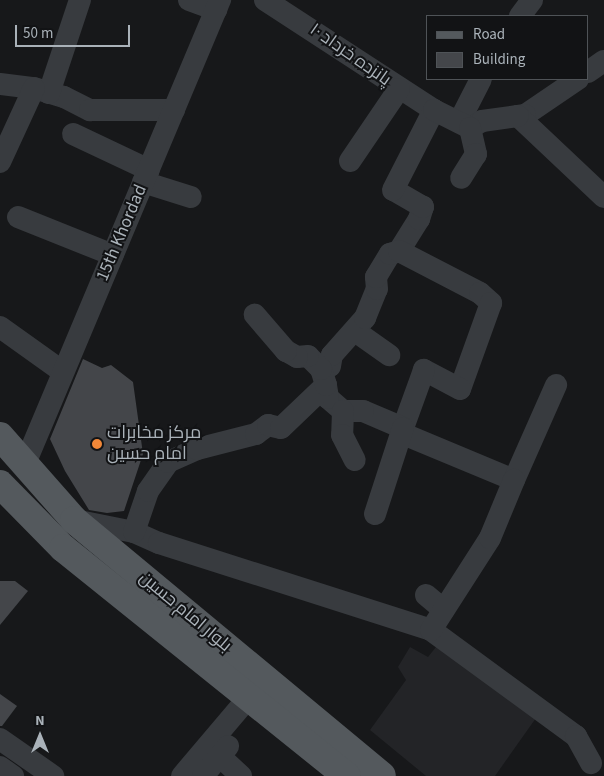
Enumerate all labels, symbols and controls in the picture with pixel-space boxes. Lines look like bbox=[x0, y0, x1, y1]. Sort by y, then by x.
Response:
scale bar bbox=[18, 15, 132, 47]
legend bbox=[426, 15, 589, 80]
street label: پانزده خرداد ۱۰ bbox=[305, 19, 395, 91]
text: 50 m bbox=[23, 23, 53, 44]
text: Road bbox=[473, 24, 505, 45]
text: Building bbox=[473, 49, 525, 70]
street label: 15th Khordad bbox=[92, 182, 152, 284]
place label: مرکز مخابرات امام حسین bbox=[107, 423, 201, 466]
marker: مرکز مخابرات امام حسین bbox=[91, 438, 103, 450]
street label: بلوار امام حسین bbox=[134, 567, 236, 657]
north arrow bbox=[15, 711, 65, 761]
text: N bbox=[35, 711, 45, 731]

